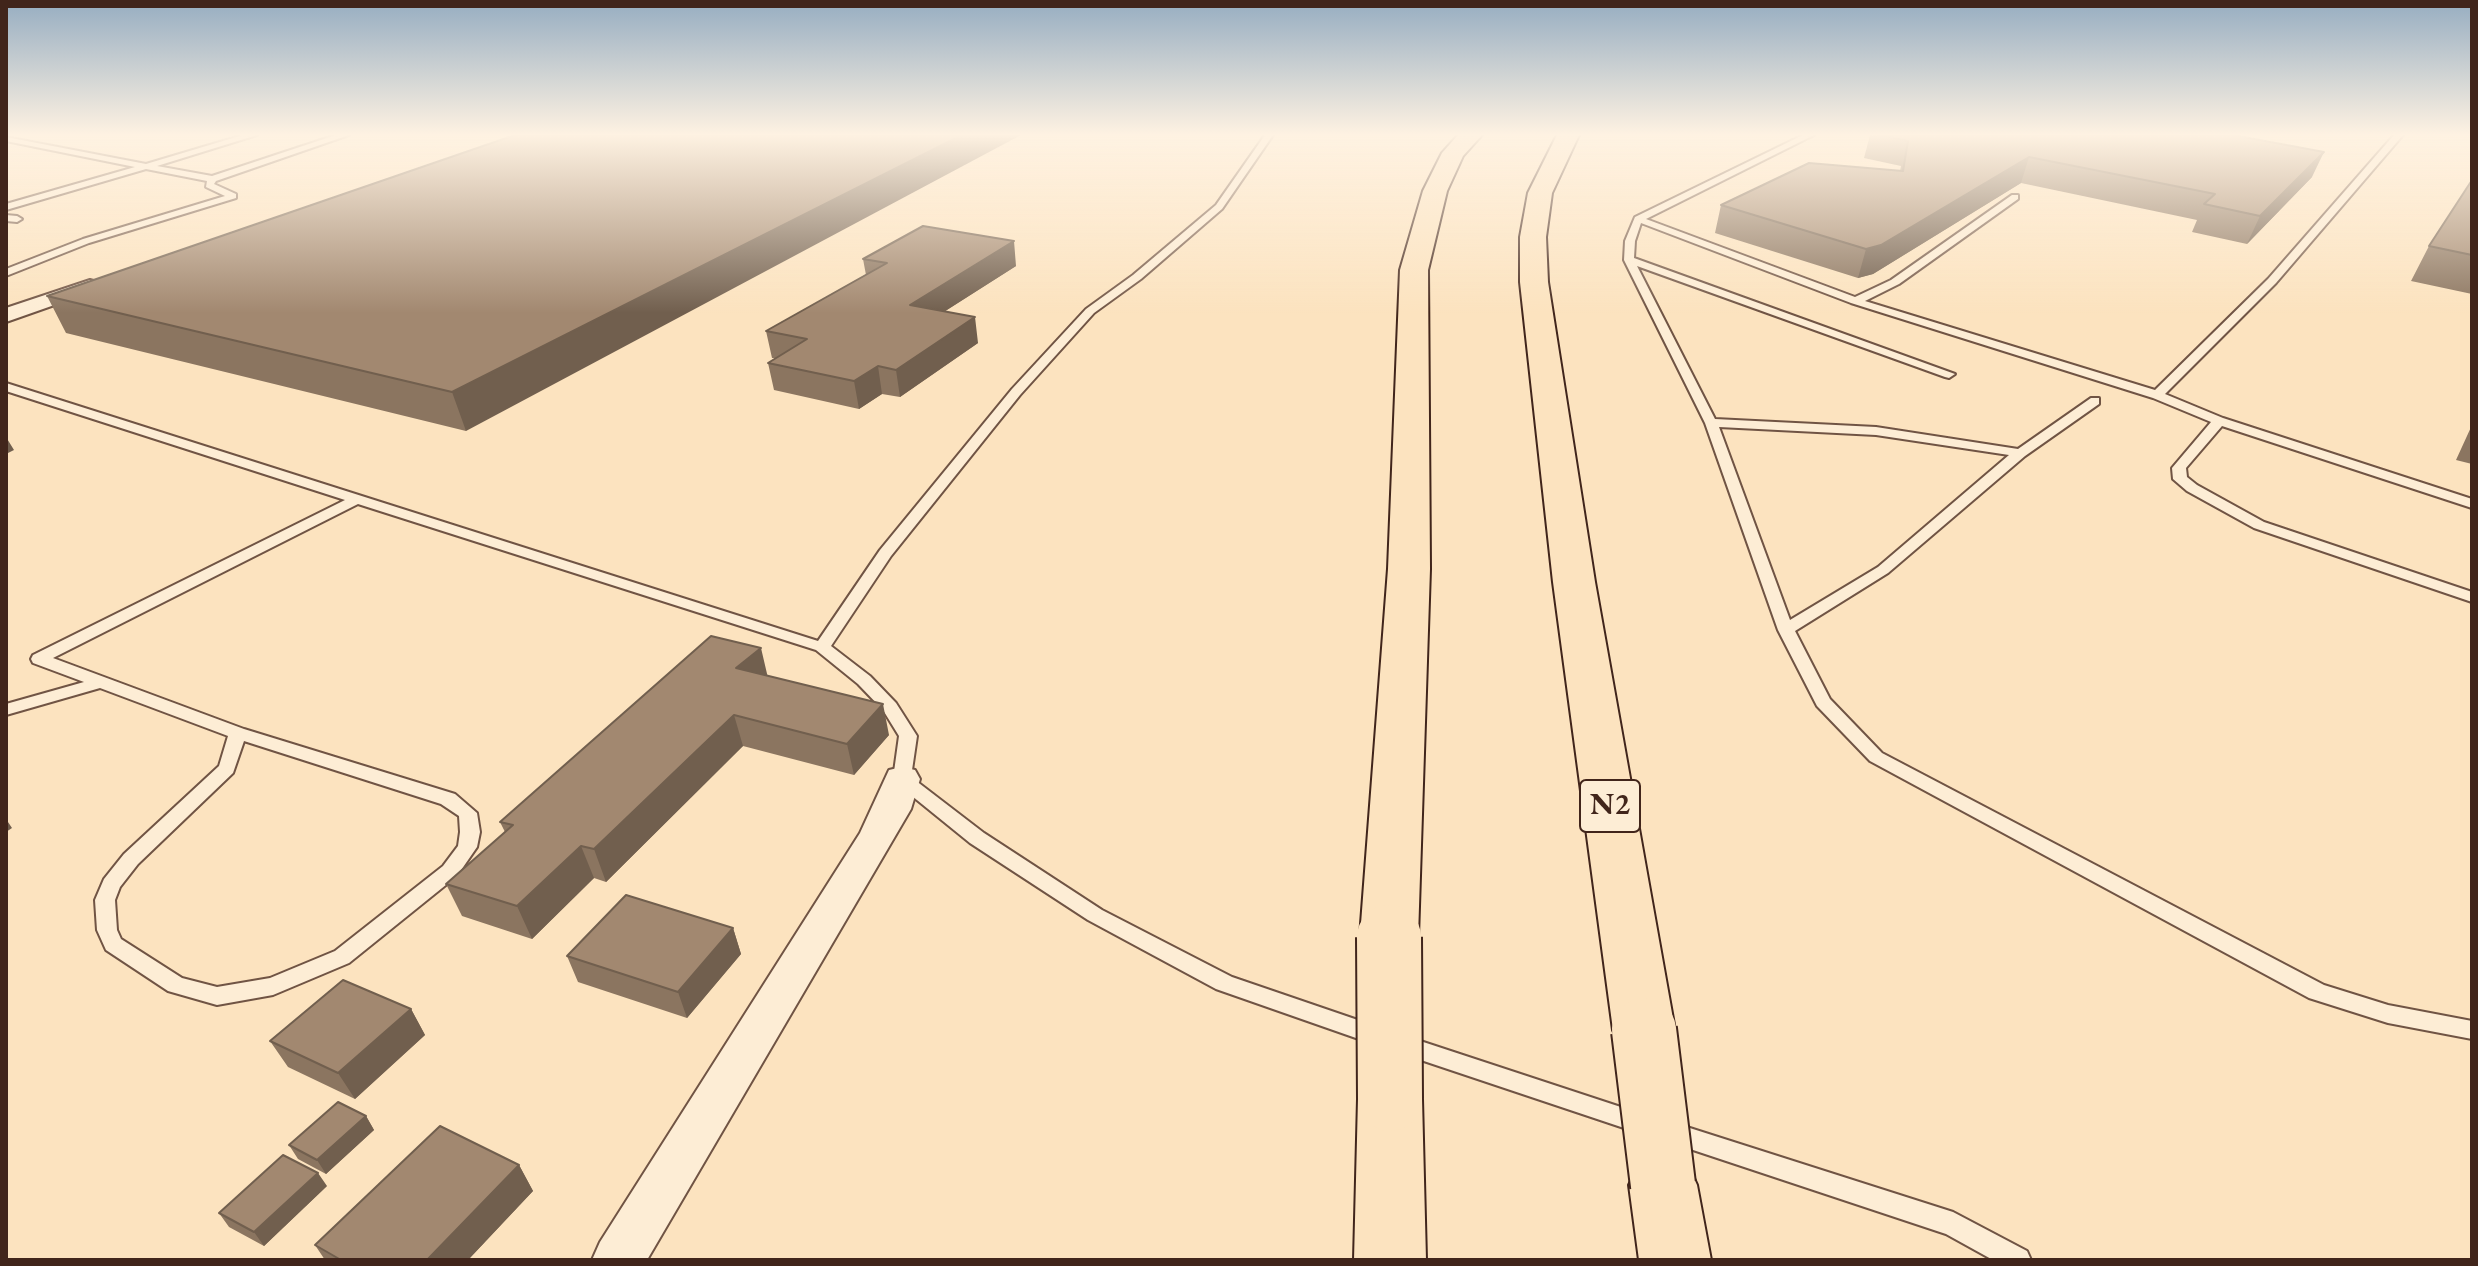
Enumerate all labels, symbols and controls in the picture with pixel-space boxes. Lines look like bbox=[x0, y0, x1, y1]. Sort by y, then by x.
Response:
road number: N2 bbox=[1580, 780, 1640, 832]

